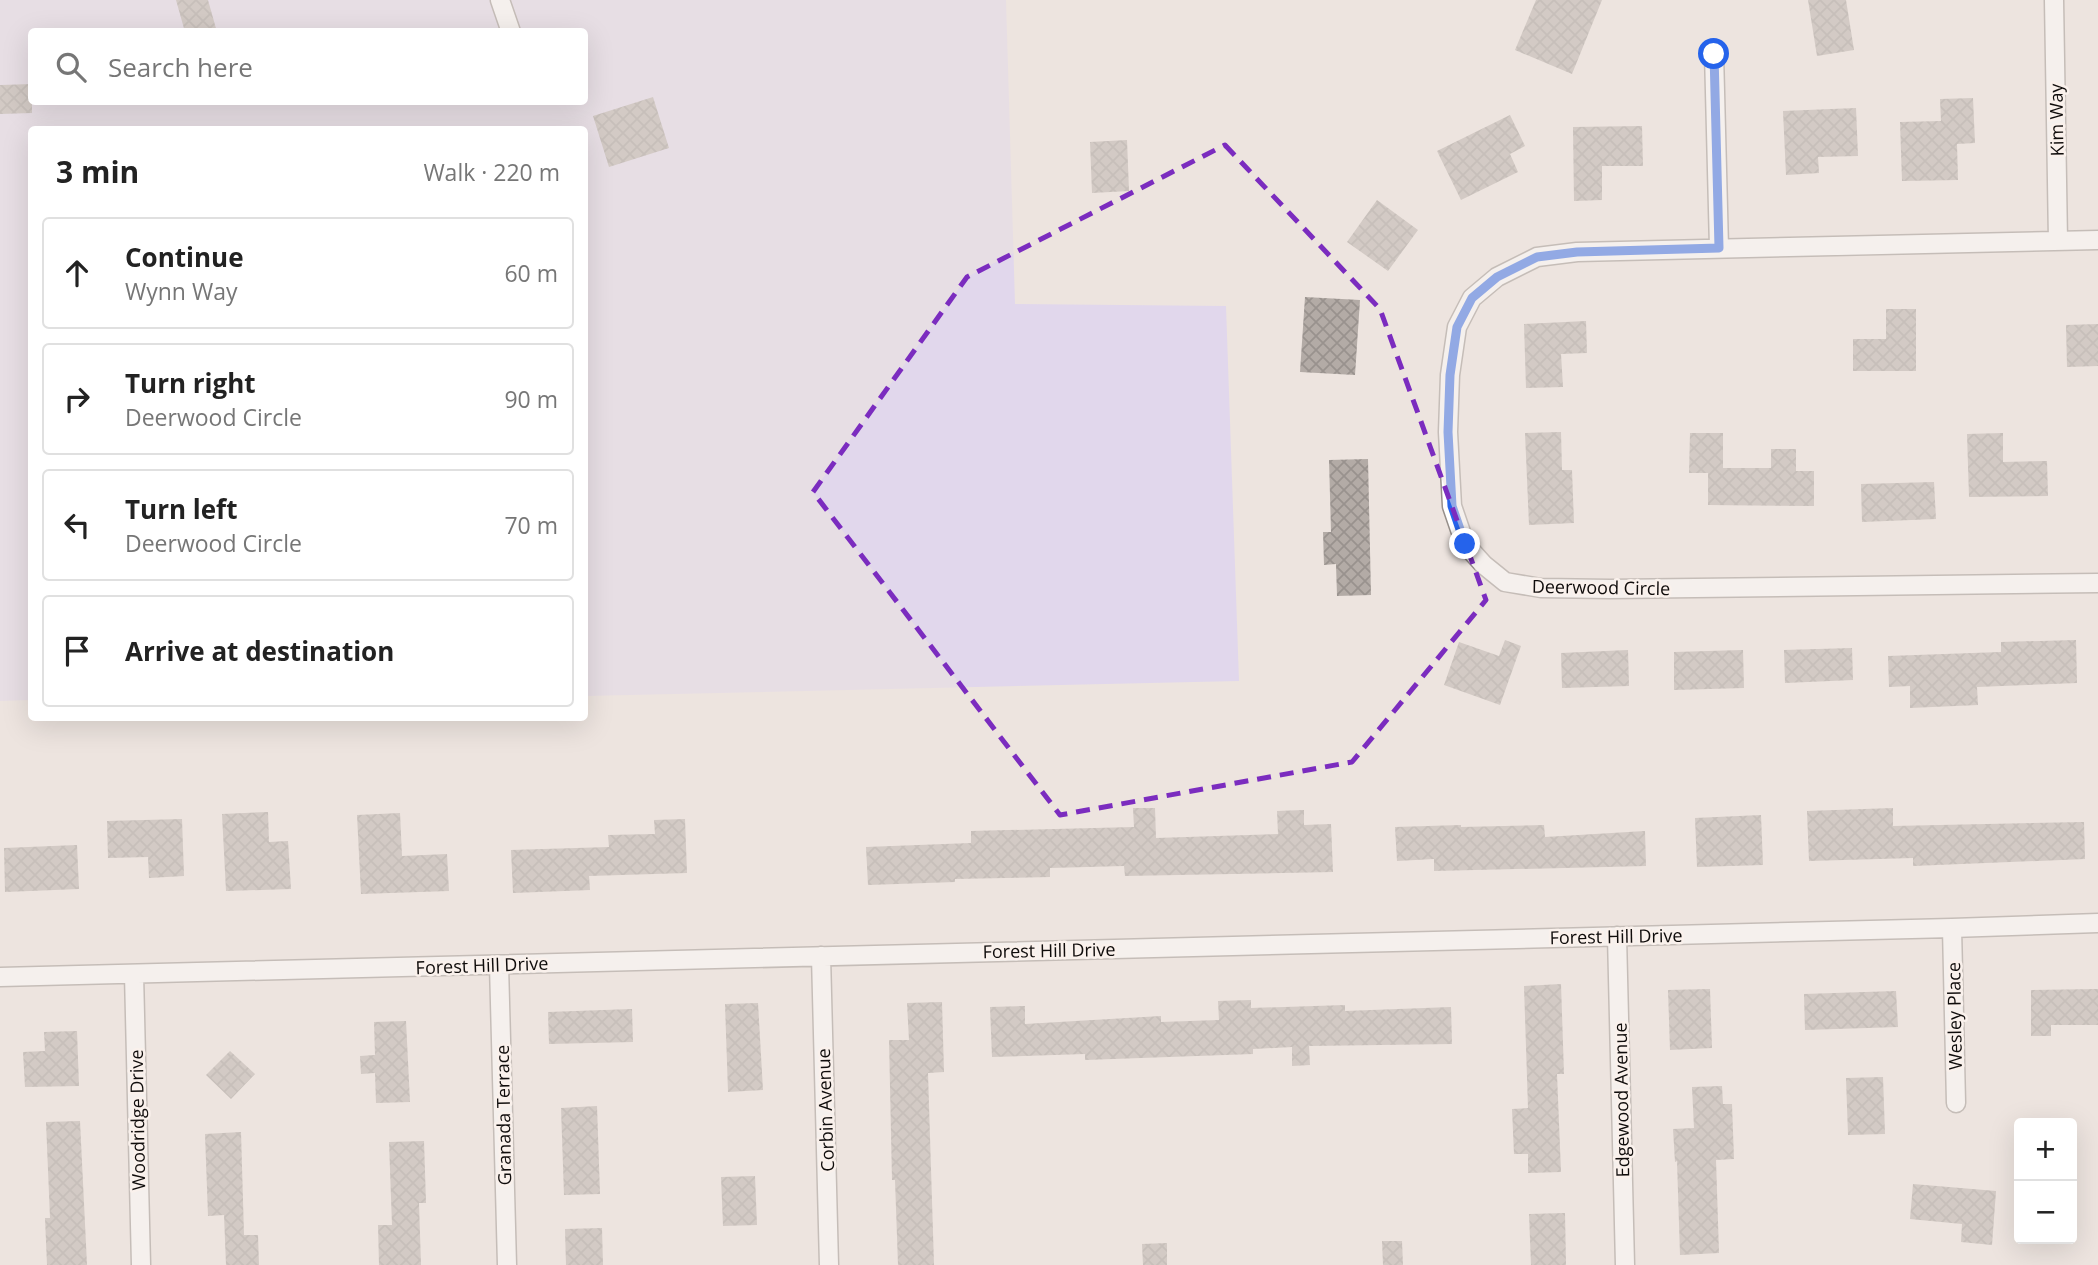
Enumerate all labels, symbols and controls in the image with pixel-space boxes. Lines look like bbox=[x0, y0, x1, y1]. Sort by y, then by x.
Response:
search box bbox=[28, 28, 588, 105]
route start bbox=[1698, 38, 1729, 69]
icon: search bbox=[52, 48, 90, 86]
text: Search here bbox=[108, 49, 253, 85]
street label: Kim Way bbox=[2043, 83, 2069, 156]
text: 3 min bbox=[56, 151, 139, 192]
text: Walk · 220 m bbox=[423, 156, 560, 188]
text: Continue bbox=[125, 239, 244, 275]
icon: ahead bbox=[58, 254, 96, 292]
text: 60 m bbox=[504, 257, 558, 289]
text: Wynn Way bbox=[125, 275, 237, 307]
text: Turn right bbox=[125, 365, 256, 401]
icon: right bbox=[58, 380, 96, 418]
text: 90 m bbox=[504, 383, 558, 415]
text: Deerwood Circle bbox=[125, 401, 302, 433]
text: Turn left bbox=[125, 491, 237, 527]
icon: left bbox=[58, 506, 96, 544]
text: 70 m bbox=[504, 509, 558, 541]
text: Deerwood Circle bbox=[125, 527, 302, 559]
route end bbox=[1449, 528, 1480, 559]
street label: Deerwood Circle bbox=[1532, 574, 1670, 600]
icon: arrive bbox=[58, 632, 96, 670]
text: Arrive at destination bbox=[125, 633, 394, 669]
street label: Forest Hill Drive bbox=[1549, 923, 1683, 949]
street label: Forest Hill Drive bbox=[982, 937, 1116, 963]
street label: Forest Hill Drive bbox=[415, 951, 549, 979]
street label: Wesley Place bbox=[1941, 962, 1967, 1070]
street label: Edgewood Avenue bbox=[1608, 1022, 1634, 1178]
street label: Granada Terrace bbox=[490, 1044, 516, 1186]
street label: Corbin Avenue bbox=[811, 1048, 839, 1172]
street label: Woodridge Drive bbox=[124, 1049, 150, 1191]
map controls bbox=[2014, 1118, 2077, 1244]
button: + bbox=[2014, 1118, 2077, 1181]
button: − bbox=[2014, 1181, 2077, 1244]

